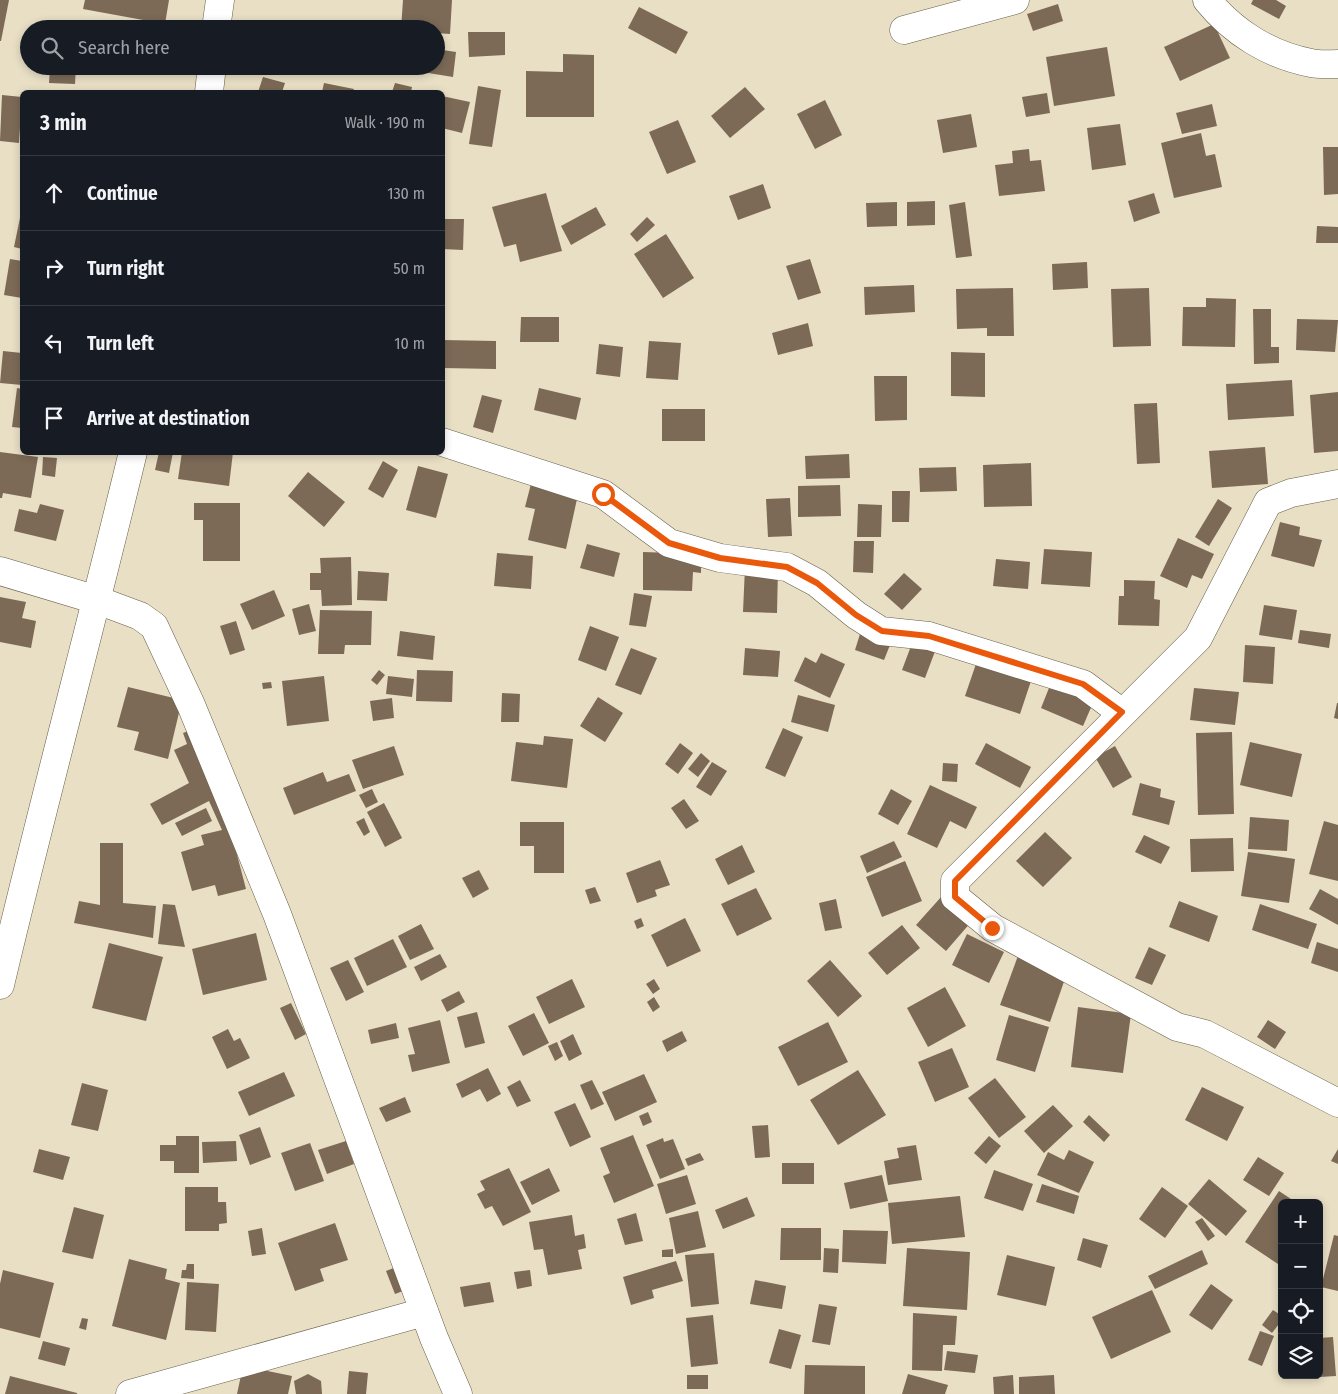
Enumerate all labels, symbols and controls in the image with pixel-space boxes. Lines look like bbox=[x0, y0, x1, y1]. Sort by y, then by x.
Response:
search box bbox=[20, 20, 445, 75]
icon: search bbox=[38, 34, 66, 62]
text: Search here bbox=[78, 36, 170, 59]
text: 3 min bbox=[40, 110, 87, 136]
text: Walk · 190 m bbox=[345, 113, 425, 132]
icon: ahead bbox=[40, 179, 68, 207]
text: Continue bbox=[87, 182, 158, 205]
text: 130 m bbox=[387, 184, 425, 203]
icon: right bbox=[40, 254, 68, 282]
text: Turn right bbox=[87, 257, 164, 280]
text: 50 m bbox=[393, 259, 425, 278]
icon: left bbox=[40, 329, 68, 357]
text: Turn left bbox=[87, 332, 154, 355]
text: 10 m bbox=[394, 334, 425, 353]
icon: arrive bbox=[40, 404, 68, 432]
text: Arrive at destination bbox=[87, 407, 250, 430]
route start bbox=[592, 483, 615, 506]
route end bbox=[981, 917, 1004, 940]
map controls bbox=[1278, 1199, 1323, 1379]
button: + bbox=[1278, 1199, 1323, 1244]
button: − bbox=[1278, 1244, 1323, 1289]
button: locate bbox=[1278, 1289, 1323, 1334]
button: layers bbox=[1278, 1334, 1323, 1379]

